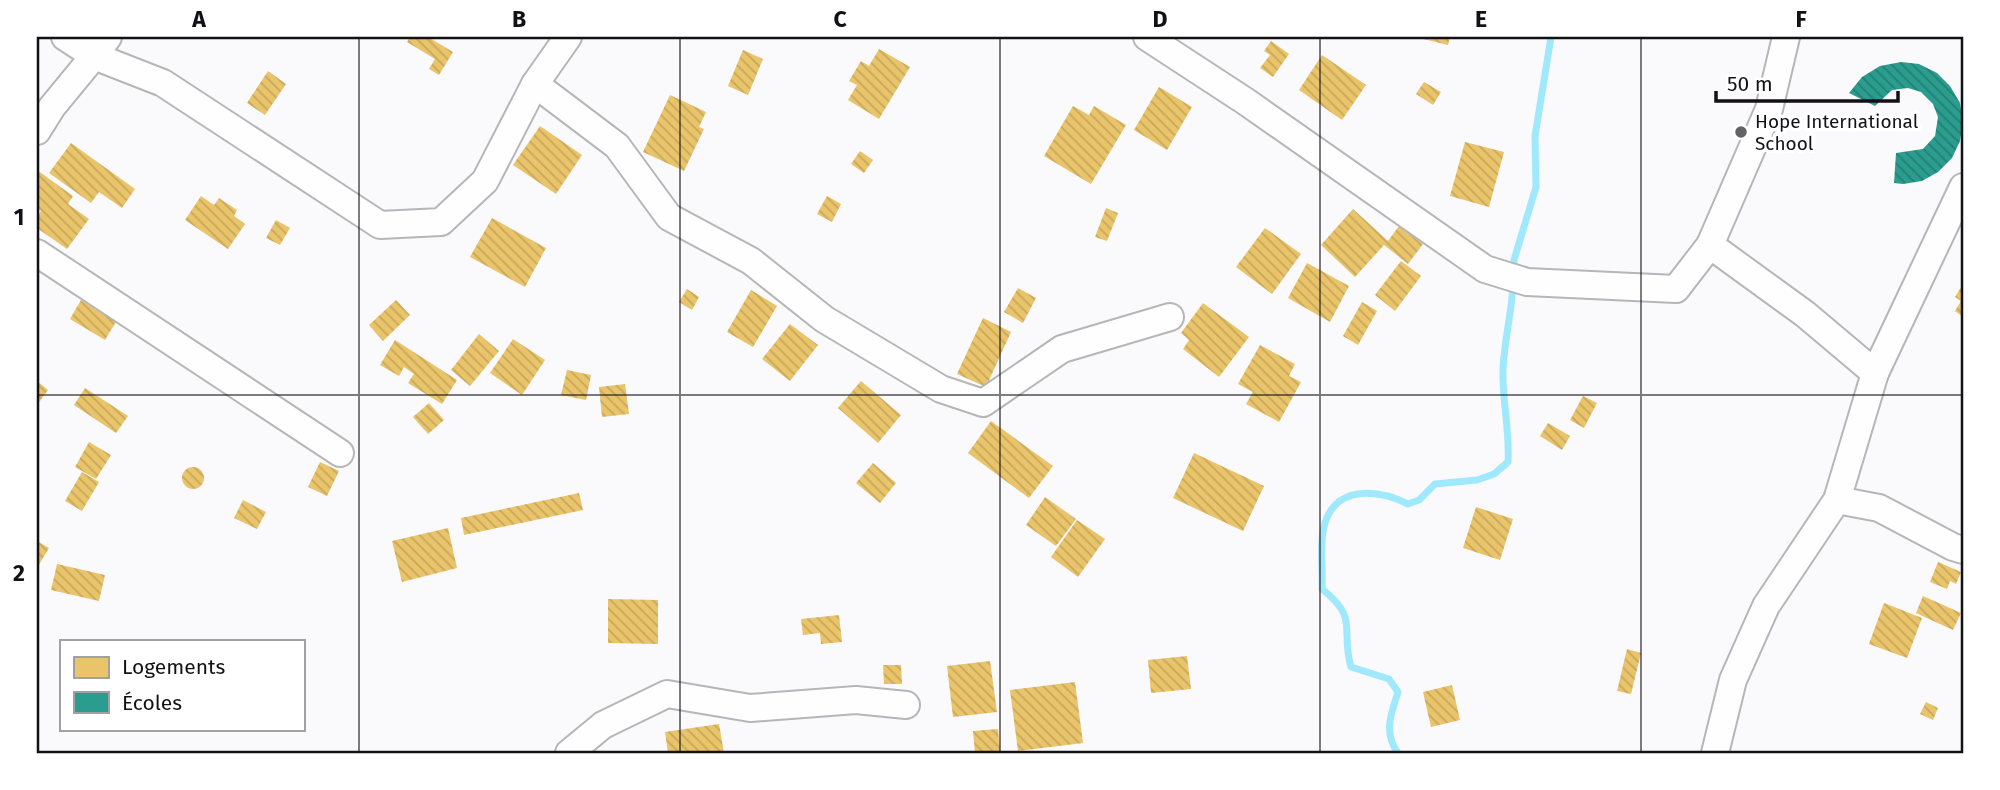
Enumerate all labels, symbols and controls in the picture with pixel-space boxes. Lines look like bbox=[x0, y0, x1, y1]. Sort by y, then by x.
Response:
text: A bbox=[191, 5, 206, 33]
text: B bbox=[512, 5, 526, 33]
text: C bbox=[833, 5, 847, 33]
text: D bbox=[1153, 5, 1168, 33]
text: E bbox=[1475, 5, 1487, 33]
text: F bbox=[1795, 5, 1807, 33]
scale bar bbox=[1716, 60, 1898, 104]
text: 50 m bbox=[1727, 71, 1773, 97]
place label: Hope International School bbox=[1755, 110, 1919, 155]
marker: Hope International School bbox=[1733, 124, 1749, 140]
text: 1 bbox=[14, 203, 24, 231]
text: 2 bbox=[13, 559, 25, 587]
legend bbox=[60, 640, 304, 730]
text: Logements bbox=[122, 654, 226, 680]
text: Écoles bbox=[122, 690, 182, 716]

